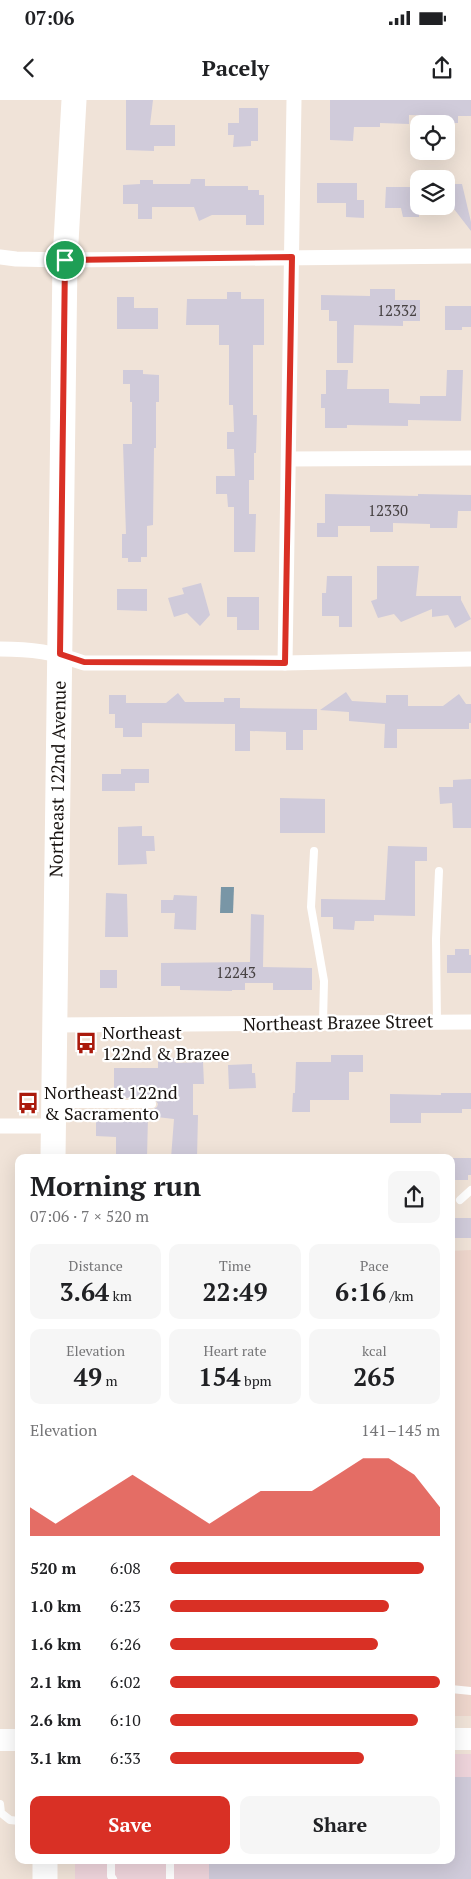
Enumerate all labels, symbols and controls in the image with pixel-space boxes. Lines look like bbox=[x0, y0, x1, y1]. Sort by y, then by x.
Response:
text: 07:06 bbox=[25, 5, 74, 30]
text: Pacely bbox=[202, 53, 269, 82]
icon: back bbox=[15, 54, 43, 82]
icon: share bbox=[428, 54, 456, 82]
map controls bbox=[410, 115, 455, 215]
button: locate bbox=[410, 115, 455, 160]
button: layers bbox=[410, 170, 455, 215]
pin bbox=[44, 239, 86, 281]
icon: arrive bbox=[51, 246, 79, 274]
house number: 12332 bbox=[377, 300, 417, 320]
house number: 12330 bbox=[368, 500, 408, 520]
street label: Northeast 122nd Avenue bbox=[43, 680, 71, 878]
house number: 12243 bbox=[216, 962, 256, 982]
street label: Northeast Brazee Street bbox=[243, 1008, 434, 1036]
place label: Northeast 122nd & Brazee bbox=[102, 1020, 230, 1065]
bus stop icon: Northeast 122nd & Brazee bbox=[73, 1030, 99, 1056]
place label: Northeast 122nd & Sacramento bbox=[44, 1080, 178, 1125]
bus stop icon: Northeast 122nd & Sacramento bbox=[15, 1090, 41, 1116]
text: Morning run bbox=[30, 1167, 201, 1204]
button: share bbox=[388, 1171, 440, 1223]
text: 07:06 · 7 × 520 m bbox=[30, 1205, 149, 1227]
text: Distance bbox=[69, 1256, 123, 1275]
text: Time bbox=[219, 1256, 251, 1275]
text: Pace bbox=[360, 1256, 389, 1275]
text: 3.64 bbox=[59, 1275, 109, 1308]
text: 22:49 bbox=[202, 1275, 268, 1308]
text: 6:16 bbox=[335, 1275, 386, 1308]
text: km bbox=[109, 1286, 132, 1305]
text: /km bbox=[386, 1286, 414, 1305]
text: Elevation bbox=[66, 1341, 125, 1360]
text: Heart rate bbox=[204, 1341, 266, 1360]
text: kcal bbox=[362, 1341, 387, 1360]
text: 49 bbox=[74, 1360, 102, 1393]
text: 154 bbox=[198, 1360, 241, 1393]
text: 265 bbox=[353, 1360, 396, 1393]
text: m bbox=[102, 1371, 118, 1390]
text: bpm bbox=[241, 1371, 272, 1390]
text: Elevation bbox=[30, 1419, 97, 1441]
text: 141–145 m bbox=[361, 1419, 440, 1441]
text: 520 m bbox=[30, 1557, 76, 1579]
text: 6:08 bbox=[110, 1557, 141, 1579]
text: 1.0 km bbox=[30, 1595, 81, 1617]
text: 6:23 bbox=[110, 1595, 141, 1617]
text: 1.6 km bbox=[30, 1633, 81, 1655]
text: 6:26 bbox=[110, 1633, 141, 1655]
text: 2.1 km bbox=[30, 1671, 81, 1693]
text: 6:02 bbox=[110, 1671, 141, 1693]
text: 2.6 km bbox=[30, 1709, 81, 1731]
text: 6:10 bbox=[110, 1709, 141, 1731]
text: 3.1 km bbox=[30, 1747, 81, 1769]
text: 6:33 bbox=[110, 1747, 141, 1769]
button: Save bbox=[30, 1796, 230, 1854]
button: Share bbox=[240, 1796, 440, 1854]

